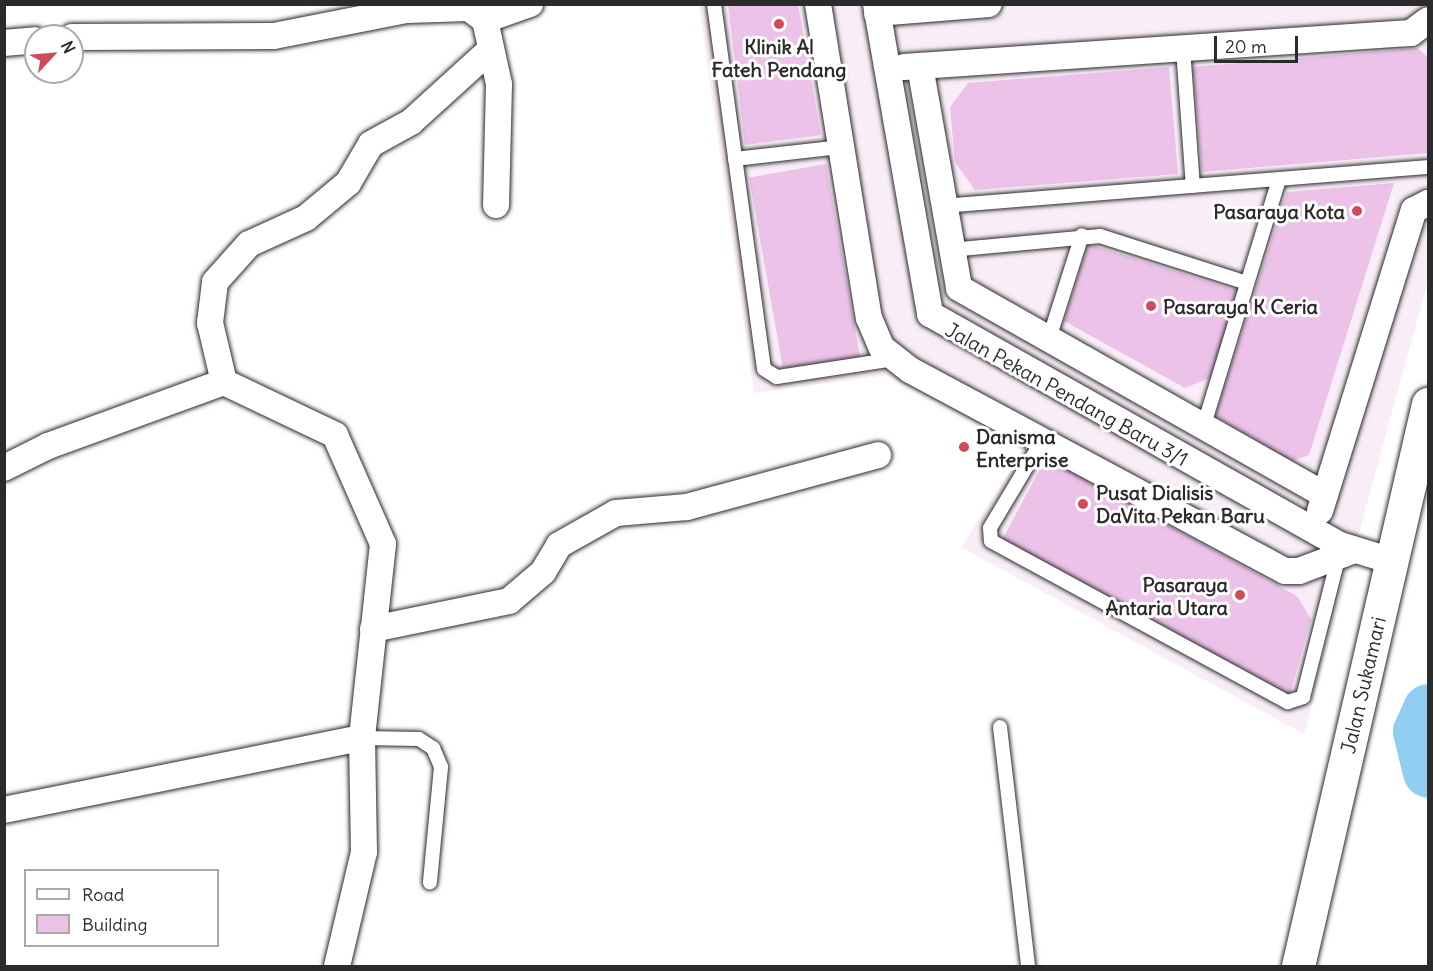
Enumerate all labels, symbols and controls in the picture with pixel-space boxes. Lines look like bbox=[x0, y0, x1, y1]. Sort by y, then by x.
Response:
marker: Klinik Al Fateh Pendang bbox=[770, 15, 788, 33]
north arrow bbox=[24, 24, 84, 84]
scale bar bbox=[1217, 24, 1301, 62]
place label: Klinik Al Fateh Pendang bbox=[712, 35, 846, 82]
text: 20 m bbox=[1225, 35, 1267, 58]
text: N bbox=[57, 38, 80, 56]
place label: Pasaraya Kota bbox=[1213, 199, 1345, 223]
marker: Pasaraya Kota bbox=[1350, 204, 1364, 218]
place label: Pasaraya K Ceria bbox=[1163, 294, 1318, 318]
marker: Pasaraya K Ceria bbox=[1144, 299, 1158, 313]
street label: Jalan Pekan Pendang Baru 3/1 bbox=[942, 317, 1192, 471]
place label: Danisma Enterprise bbox=[976, 424, 1068, 471]
marker: Danisma Enterprise bbox=[957, 440, 971, 454]
place label: Pusat Dialisis DaVita Pekan Baru bbox=[1096, 480, 1265, 527]
marker: Pusat Dialisis DaVita Pekan Baru bbox=[1074, 495, 1092, 513]
place label: Pasaraya Antaria Utara bbox=[1106, 572, 1228, 619]
marker: Pasaraya Antaria Utara bbox=[1233, 588, 1247, 602]
street label: Jalan Sukamari bbox=[1336, 614, 1390, 756]
legend bbox=[24, 869, 219, 947]
text: Road bbox=[82, 883, 124, 906]
text: Building bbox=[82, 913, 147, 936]

